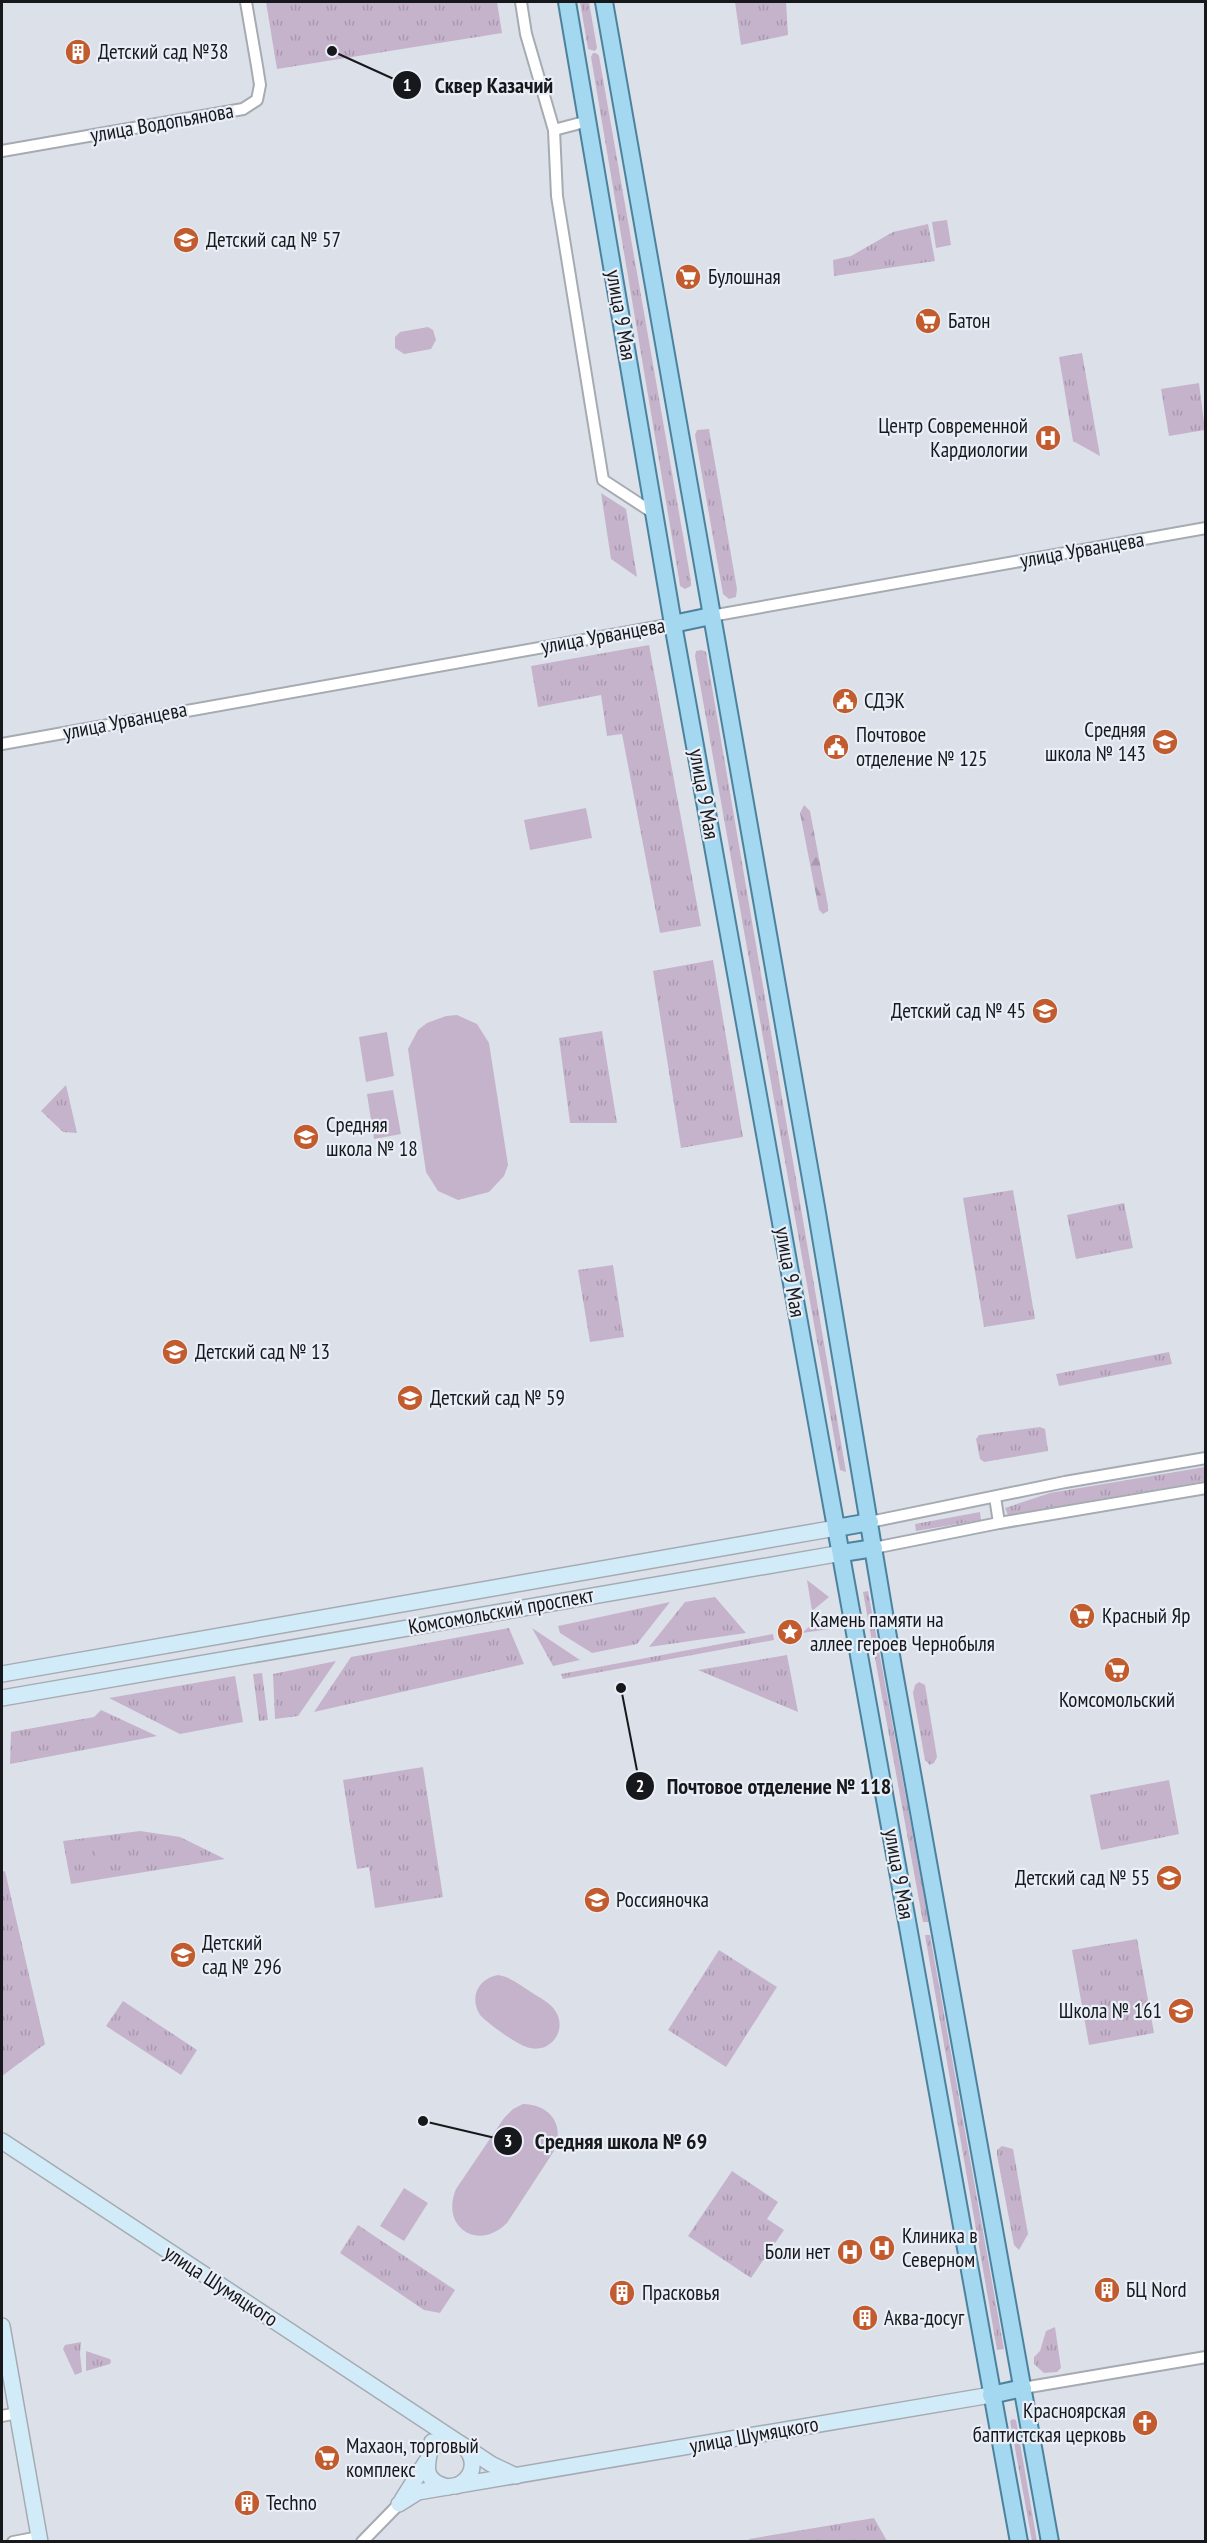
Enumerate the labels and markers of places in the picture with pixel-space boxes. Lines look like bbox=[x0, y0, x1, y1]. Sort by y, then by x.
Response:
building icon: Детский сад №38 bbox=[63, 37, 93, 67]
place label: Детский сад №38 bbox=[98, 38, 228, 65]
callout: Сквер Казачий bbox=[392, 65, 565, 105]
school or university icon: Детский сад № 57 bbox=[171, 225, 201, 255]
place label: Детский сад № 57 bbox=[206, 226, 341, 253]
supermarket icon: Булошная bbox=[673, 262, 703, 292]
place label: Булошная bbox=[708, 263, 781, 290]
supermarket icon: Батон bbox=[913, 306, 943, 336]
place label: Батон bbox=[948, 307, 990, 334]
place label: Центр Современной Кардиологии bbox=[878, 412, 1028, 463]
hospital icon: Центр Современной Кардиологии bbox=[1033, 423, 1063, 453]
public building icon: СДЭК bbox=[830, 686, 860, 716]
place label: СДЭК bbox=[864, 687, 905, 714]
place label: Средняя школа № 143 bbox=[1045, 716, 1146, 767]
place label: Почтовое отделение № 125 bbox=[856, 721, 988, 772]
school or university icon: Средняя школа № 143 bbox=[1150, 727, 1180, 757]
public building icon: Почтовое отделение № 125 bbox=[821, 732, 851, 762]
school or university icon: Детский сад № 45 bbox=[1030, 996, 1060, 1026]
place label: Детский сад № 45 bbox=[891, 997, 1026, 1024]
place label: Средняя школа № 18 bbox=[326, 1111, 418, 1162]
school or university icon: Средняя школа № 18 bbox=[291, 1122, 321, 1152]
school or university icon: Детский сад № 13 bbox=[160, 1337, 190, 1367]
place label: Детский сад № 13 bbox=[195, 1338, 330, 1365]
school or university icon: Детский сад № 59 bbox=[395, 1383, 425, 1413]
place label: Детский сад № 59 bbox=[430, 1384, 565, 1411]
supermarket icon: Красный Яр bbox=[1067, 1601, 1097, 1631]
place label: Красный Яр bbox=[1102, 1602, 1190, 1629]
place label: Камень памяти на аллее героев Чернобыля bbox=[810, 1606, 995, 1657]
place icon: Камень памяти на аллее героев Чернобыля bbox=[775, 1617, 805, 1647]
supermarket icon: Комсомольский bbox=[1102, 1655, 1132, 1685]
place label: Комсомольский bbox=[1059, 1686, 1175, 1713]
callout: Почтовое отделение № 118 bbox=[625, 1766, 904, 1806]
school or university icon: Детский сад № 55 bbox=[1154, 1863, 1184, 1893]
place label: Детский сад № 55 bbox=[1015, 1864, 1150, 1891]
school or university icon: Россияночка bbox=[582, 1885, 612, 1915]
place label: Россияночка bbox=[616, 1886, 709, 1913]
place label: Детский сад № 296 bbox=[202, 1929, 282, 1980]
school or university icon: Детский сад № 296 bbox=[168, 1940, 198, 1970]
school or university icon: Школа № 161 bbox=[1166, 1996, 1196, 2026]
place label: Школа № 161 bbox=[1059, 1997, 1162, 2024]
callout: Средняя школа № 69 bbox=[493, 2121, 719, 2161]
place label: Клиника в Северном bbox=[902, 2222, 978, 2273]
hospital icon: Клиника в Северном bbox=[867, 2233, 897, 2263]
hospital icon: Боли нет bbox=[835, 2237, 865, 2267]
place label: Боли нет bbox=[765, 2238, 830, 2265]
building icon: БЦ Nord bbox=[1092, 2275, 1122, 2305]
place label: БЦ Nord bbox=[1126, 2276, 1187, 2303]
building icon: Прасковья bbox=[607, 2278, 637, 2308]
place label: Прасковья bbox=[642, 2279, 720, 2306]
building icon: Аква-досуг bbox=[850, 2303, 880, 2333]
place label: Аква-досуг bbox=[884, 2304, 965, 2331]
place label: Красноярская баптистская церковь bbox=[973, 2397, 1126, 2448]
church icon: Красноярская баптистская церковь bbox=[1130, 2408, 1160, 2438]
place label: Махаон, торговый комплекс bbox=[346, 2432, 479, 2483]
supermarket icon: Махаон, торговый комплекс bbox=[312, 2443, 342, 2473]
building icon: Techno bbox=[232, 2488, 262, 2518]
place label: Techno bbox=[266, 2489, 317, 2516]

